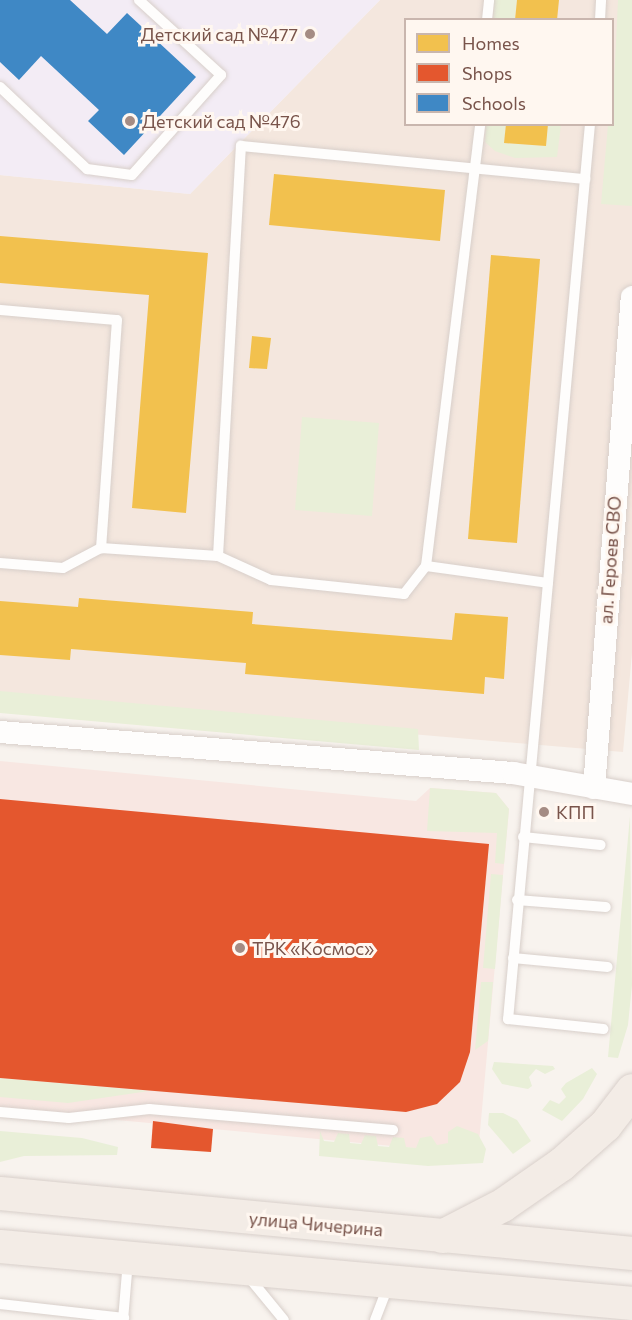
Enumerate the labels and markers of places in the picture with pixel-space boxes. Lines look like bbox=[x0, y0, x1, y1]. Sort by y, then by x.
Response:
place label: Детский сад №477 bbox=[141, 23, 298, 45]
marker: Детский сад №477 bbox=[303, 27, 317, 41]
place label: Детский сад №476 bbox=[142, 110, 301, 132]
marker: Детский сад №476 bbox=[123, 114, 137, 128]
place label: КПП bbox=[556, 801, 595, 823]
marker: КПП bbox=[537, 805, 551, 819]
place label: ТРК «Космос» bbox=[252, 937, 374, 959]
marker: ТРК «Космос» bbox=[233, 941, 247, 955]

